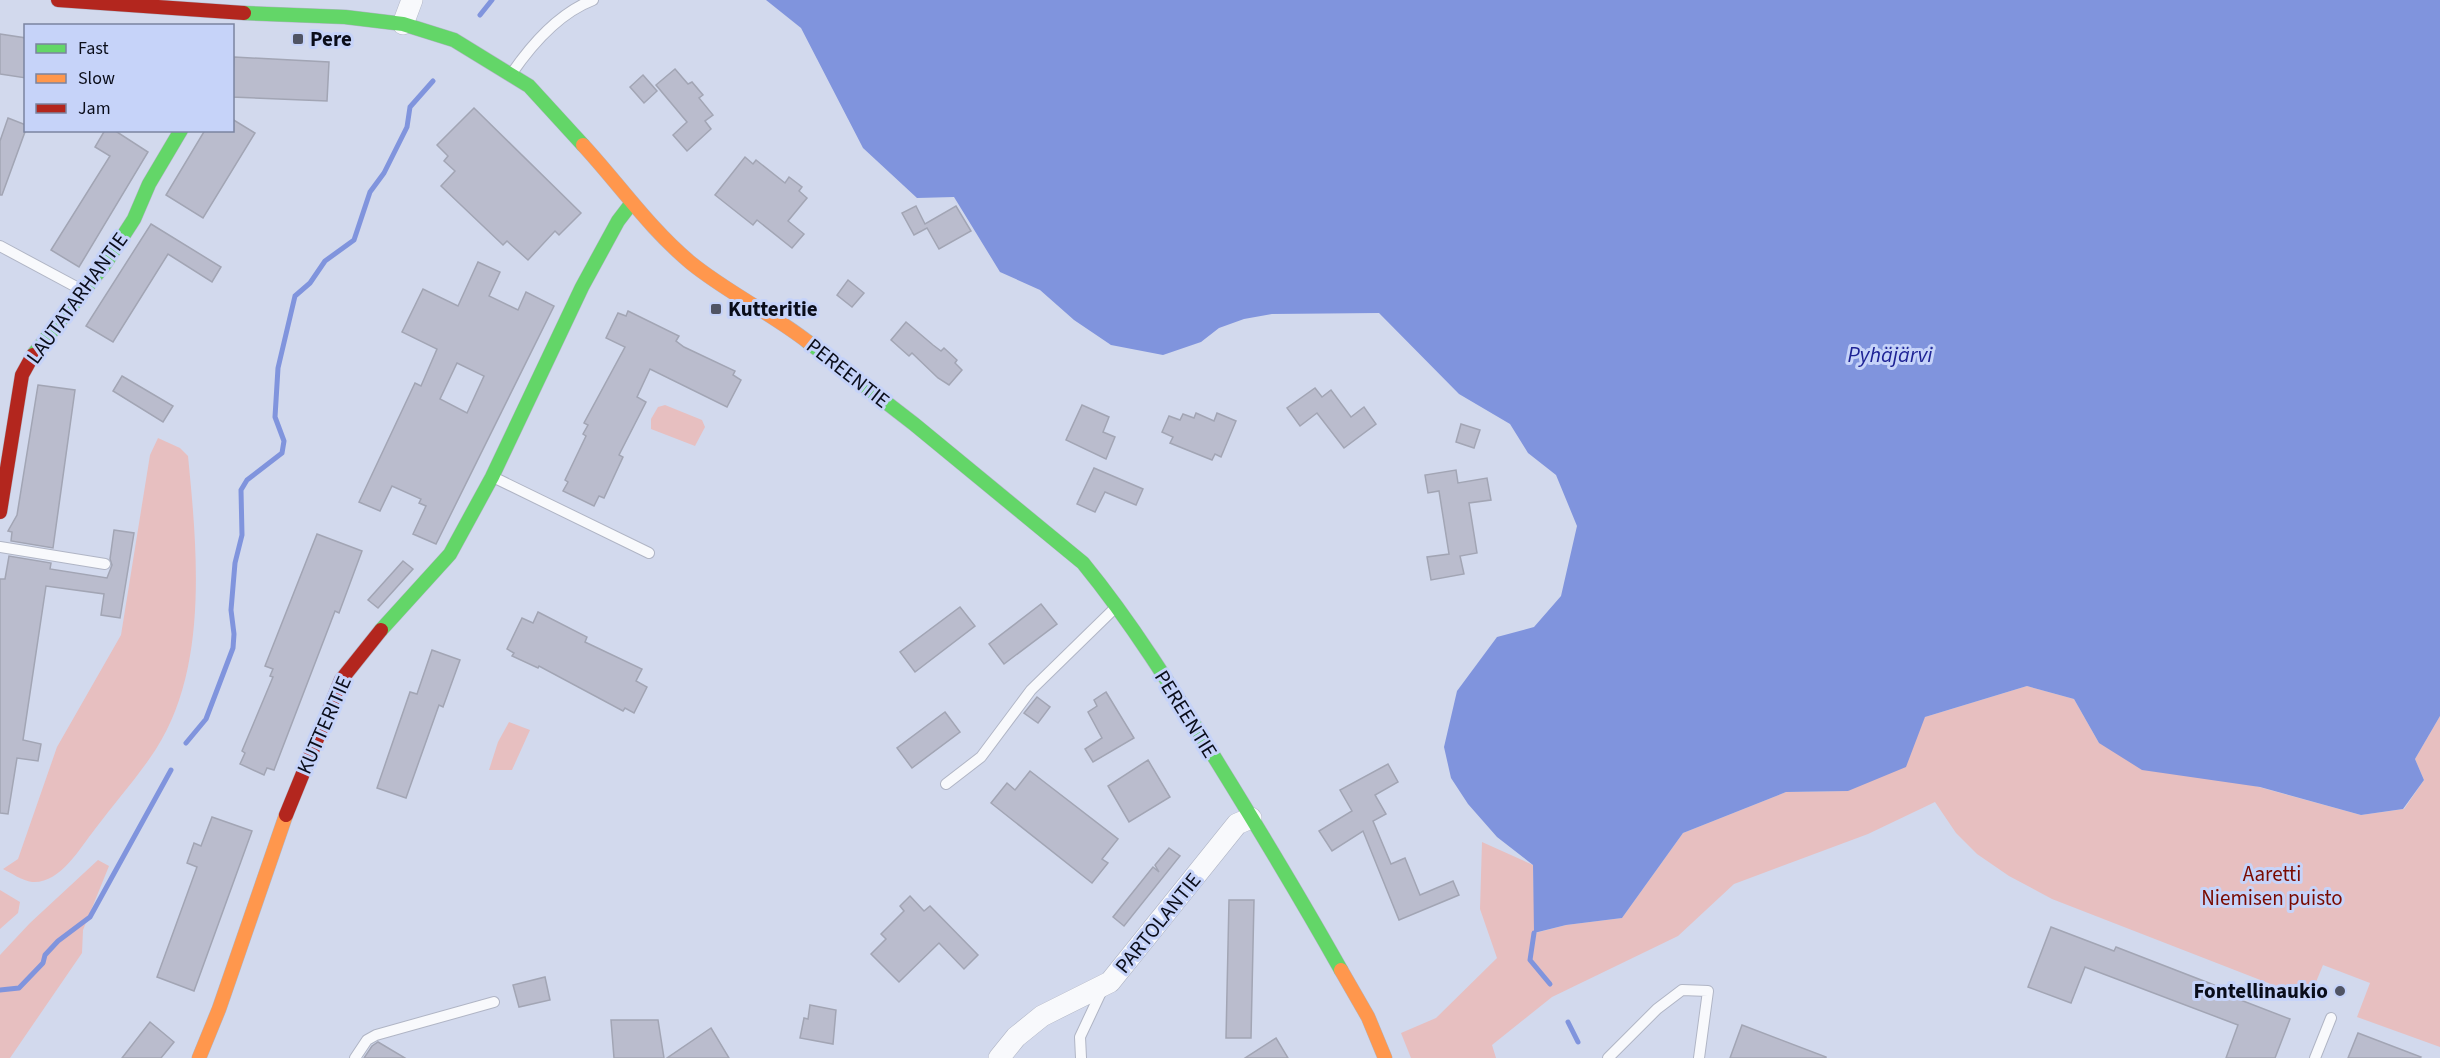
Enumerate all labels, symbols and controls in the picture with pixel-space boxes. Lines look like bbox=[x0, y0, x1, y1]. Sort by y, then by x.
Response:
legend bbox=[24, 24, 234, 132]
place label: Pere bbox=[310, 24, 352, 54]
marker: Pere bbox=[291, 32, 305, 46]
text: Fast bbox=[78, 36, 109, 61]
text: Slow bbox=[78, 66, 115, 91]
text: Jam bbox=[78, 96, 111, 121]
street label: LAUTATARHANTIE bbox=[19, 226, 135, 370]
place label: Kutteritie bbox=[728, 294, 818, 324]
marker: Kutteritie bbox=[709, 302, 723, 316]
street label: PEREENTIE bbox=[800, 331, 896, 415]
water label: Pyhäjärvi bbox=[1847, 339, 1933, 371]
street label: PEREENTIE bbox=[1147, 664, 1225, 764]
street label: KUTTERITIE bbox=[289, 671, 359, 779]
park label: Aaretti Niemisen puisto bbox=[2201, 859, 2343, 913]
street label: PARTOLANTIE bbox=[1108, 866, 1208, 980]
place label: Fontellinaukio bbox=[2193, 976, 2328, 1006]
marker: Fontellinaukio bbox=[2333, 984, 2347, 998]

